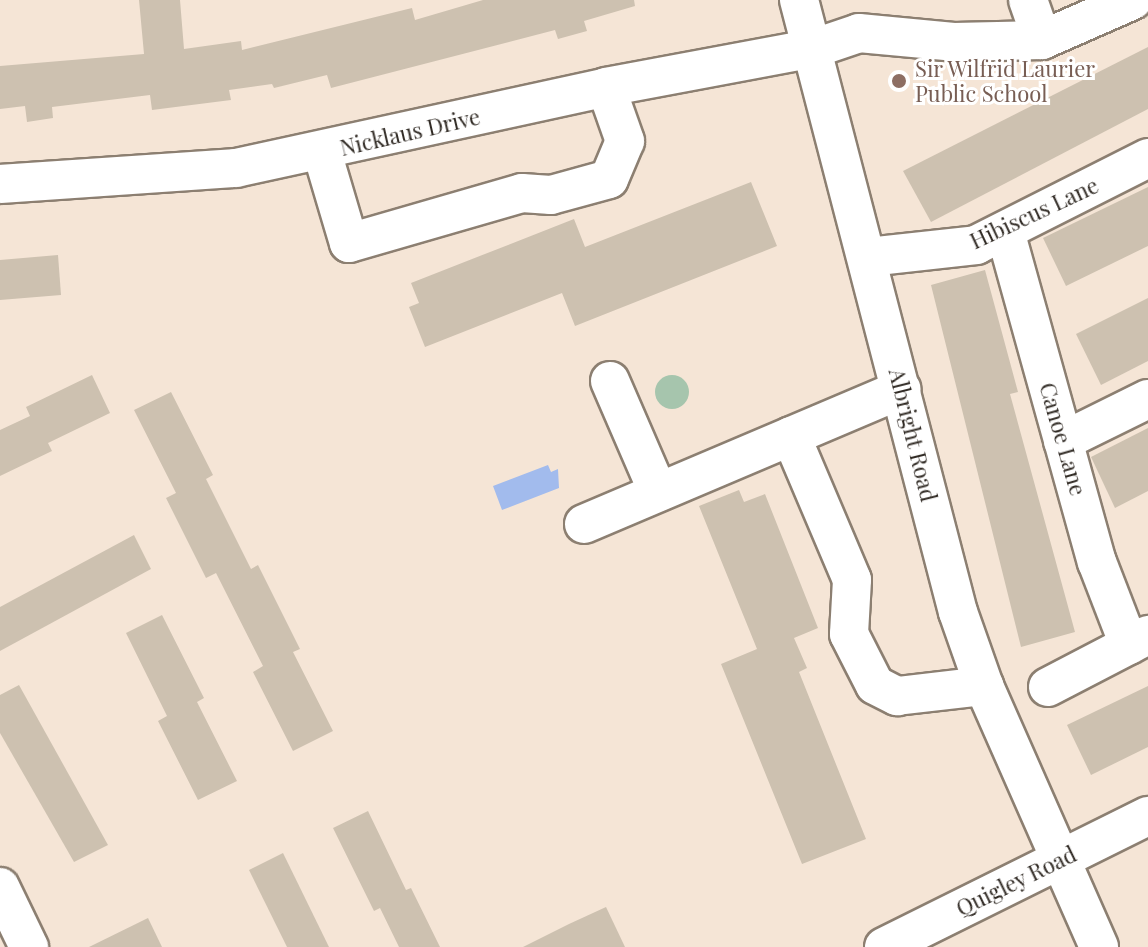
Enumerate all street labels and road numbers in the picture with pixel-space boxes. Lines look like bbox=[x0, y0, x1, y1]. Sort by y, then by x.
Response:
street label: Nicklaus Drive bbox=[337, 103, 483, 161]
street label: Hibiscus Lane bbox=[966, 172, 1102, 254]
street label: Albright Road bbox=[884, 366, 942, 504]
street label: Canoe Lane bbox=[1034, 380, 1092, 498]
street label: Quigley Road bbox=[951, 840, 1081, 922]

